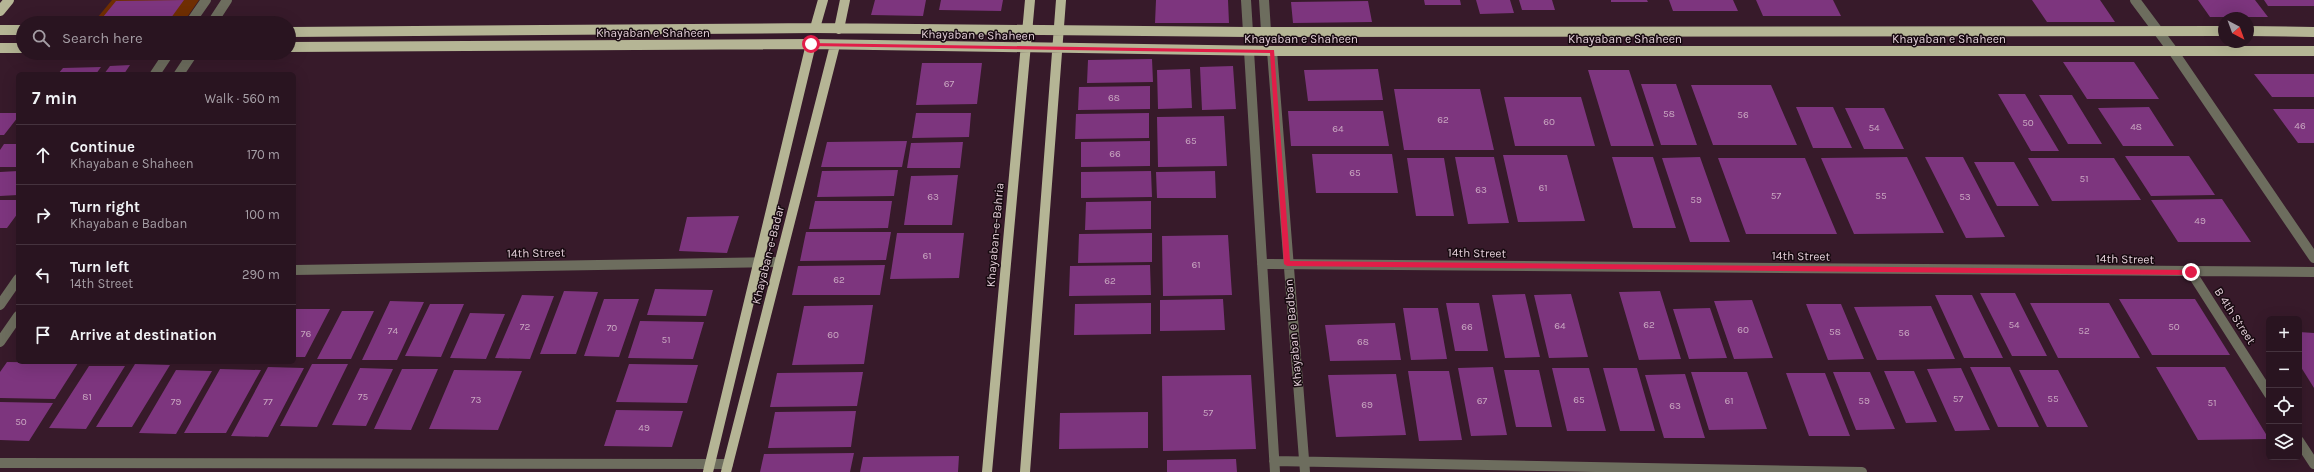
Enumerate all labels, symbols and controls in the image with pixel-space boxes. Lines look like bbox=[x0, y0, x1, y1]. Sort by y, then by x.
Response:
north arrow bbox=[2218, 12, 2254, 48]
search box bbox=[16, 16, 296, 60]
street label: Khayaban e Shaheen bbox=[596, 26, 710, 40]
icon: search bbox=[30, 27, 52, 49]
street label: Khayaban e Shaheen bbox=[921, 27, 1035, 43]
text: Search here bbox=[62, 29, 143, 47]
street label: Khayaban e Shaheen bbox=[1244, 32, 1358, 46]
street label: Khayaban e Shaheen bbox=[1568, 32, 1682, 46]
street label: Khayaban e Shaheen bbox=[1892, 32, 2006, 46]
route start bbox=[802, 35, 820, 53]
house number: 67 bbox=[944, 78, 955, 90]
text: 7 min bbox=[32, 88, 77, 108]
text: Walk · 560 m bbox=[204, 91, 280, 106]
house number: 68 bbox=[1108, 92, 1120, 104]
house number: 58 bbox=[1663, 108, 1675, 120]
house number: 56 bbox=[1737, 109, 1749, 121]
house number: 62 bbox=[1437, 114, 1449, 126]
house number: 60 bbox=[1543, 116, 1555, 128]
house number: 50 bbox=[2022, 117, 2034, 129]
house number: 46 bbox=[2294, 120, 2306, 132]
house number: 48 bbox=[2130, 121, 2142, 133]
house number: 54 bbox=[1868, 122, 1880, 134]
house number: 64 bbox=[1332, 123, 1344, 135]
house number: 65 bbox=[1185, 135, 1197, 147]
text: Continue bbox=[70, 138, 135, 156]
icon: ahead bbox=[32, 144, 54, 166]
text: 170 m bbox=[247, 147, 280, 162]
house number: 66 bbox=[1109, 148, 1121, 160]
text: Khayaban e Shaheen bbox=[70, 156, 194, 171]
house number: 65 bbox=[1349, 167, 1361, 179]
house number: 51 bbox=[2080, 173, 2088, 185]
street label: Khayaban-e-Bahria bbox=[983, 182, 1007, 288]
house number: 61 bbox=[1538, 182, 1548, 194]
house number: 63 bbox=[1475, 184, 1487, 196]
house number: 57 bbox=[1771, 190, 1781, 202]
house number: 55 bbox=[1875, 190, 1887, 202]
house number: 63 bbox=[927, 191, 939, 203]
house number: 53 bbox=[1959, 191, 1971, 203]
house number: 59 bbox=[1690, 194, 1702, 206]
text: Turn right bbox=[70, 198, 140, 216]
icon: right bbox=[32, 204, 54, 226]
street label: Khayaban-e-Badar bbox=[749, 204, 787, 306]
text: 100 m bbox=[245, 207, 280, 222]
house number: 49 bbox=[2194, 215, 2206, 227]
text: Khayaban e Badban bbox=[70, 216, 187, 231]
street label: 14th Street bbox=[507, 245, 566, 261]
street label: 14th Street bbox=[1448, 245, 1507, 261]
street label: 14th Street bbox=[1772, 248, 1831, 264]
house number: 61 bbox=[922, 250, 932, 262]
street label: 14th Street bbox=[2096, 251, 2155, 267]
text: Turn left bbox=[70, 258, 129, 276]
house number: 61 bbox=[1191, 259, 1201, 271]
route end bbox=[2182, 263, 2200, 281]
icon: left bbox=[32, 264, 54, 286]
text: 290 m bbox=[242, 267, 280, 282]
house number: 62 bbox=[833, 274, 845, 286]
house number: 62 bbox=[1104, 275, 1116, 287]
text: 14th Street bbox=[70, 276, 133, 291]
street label: Khayaban e Badban bbox=[1281, 278, 1305, 388]
street label: B 4th Street bbox=[2212, 285, 2259, 347]
map controls bbox=[2266, 316, 2302, 460]
button: + bbox=[2266, 316, 2302, 352]
house number: 62 bbox=[1643, 319, 1655, 331]
house number: 54 bbox=[2008, 319, 2020, 331]
house number: 64 bbox=[1554, 320, 1566, 332]
house number: 72 bbox=[520, 321, 530, 333]
house number: 66 bbox=[1461, 321, 1473, 333]
house number: 50 bbox=[2168, 321, 2180, 333]
house number: 70 bbox=[607, 322, 617, 334]
icon: arrive bbox=[32, 324, 54, 346]
house number: 60 bbox=[1737, 324, 1749, 336]
house number: 74 bbox=[388, 325, 399, 337]
house number: 52 bbox=[2078, 325, 2090, 337]
text: Arrive at destination bbox=[70, 326, 217, 344]
house number: 58 bbox=[1829, 326, 1841, 338]
house number: 56 bbox=[1898, 327, 1910, 339]
house number: 76 bbox=[301, 328, 311, 340]
house number: 60 bbox=[827, 329, 839, 341]
house number: 51 bbox=[662, 334, 670, 346]
house number: 68 bbox=[1357, 336, 1369, 348]
button: − bbox=[2266, 352, 2302, 388]
button: locate bbox=[2266, 388, 2302, 424]
house number: 81 bbox=[82, 391, 92, 403]
house number: 75 bbox=[358, 391, 369, 403]
house number: 57 bbox=[1953, 393, 1963, 405]
house number: 55 bbox=[2047, 393, 2059, 405]
house number: 73 bbox=[471, 394, 481, 406]
house number: 65 bbox=[1573, 394, 1585, 406]
house number: 67 bbox=[1477, 395, 1488, 407]
house number: 61 bbox=[1724, 395, 1734, 407]
house number: 59 bbox=[1858, 395, 1870, 407]
house number: 79 bbox=[171, 396, 181, 408]
house number: 77 bbox=[263, 396, 273, 408]
house number: 51 bbox=[2208, 397, 2216, 409]
house number: 69 bbox=[1361, 399, 1373, 411]
house number: 63 bbox=[1669, 400, 1681, 412]
house number: 57 bbox=[1203, 407, 1213, 419]
house number: 50 bbox=[15, 416, 27, 428]
house number: 49 bbox=[638, 422, 650, 434]
button: layers bbox=[2266, 424, 2302, 460]

